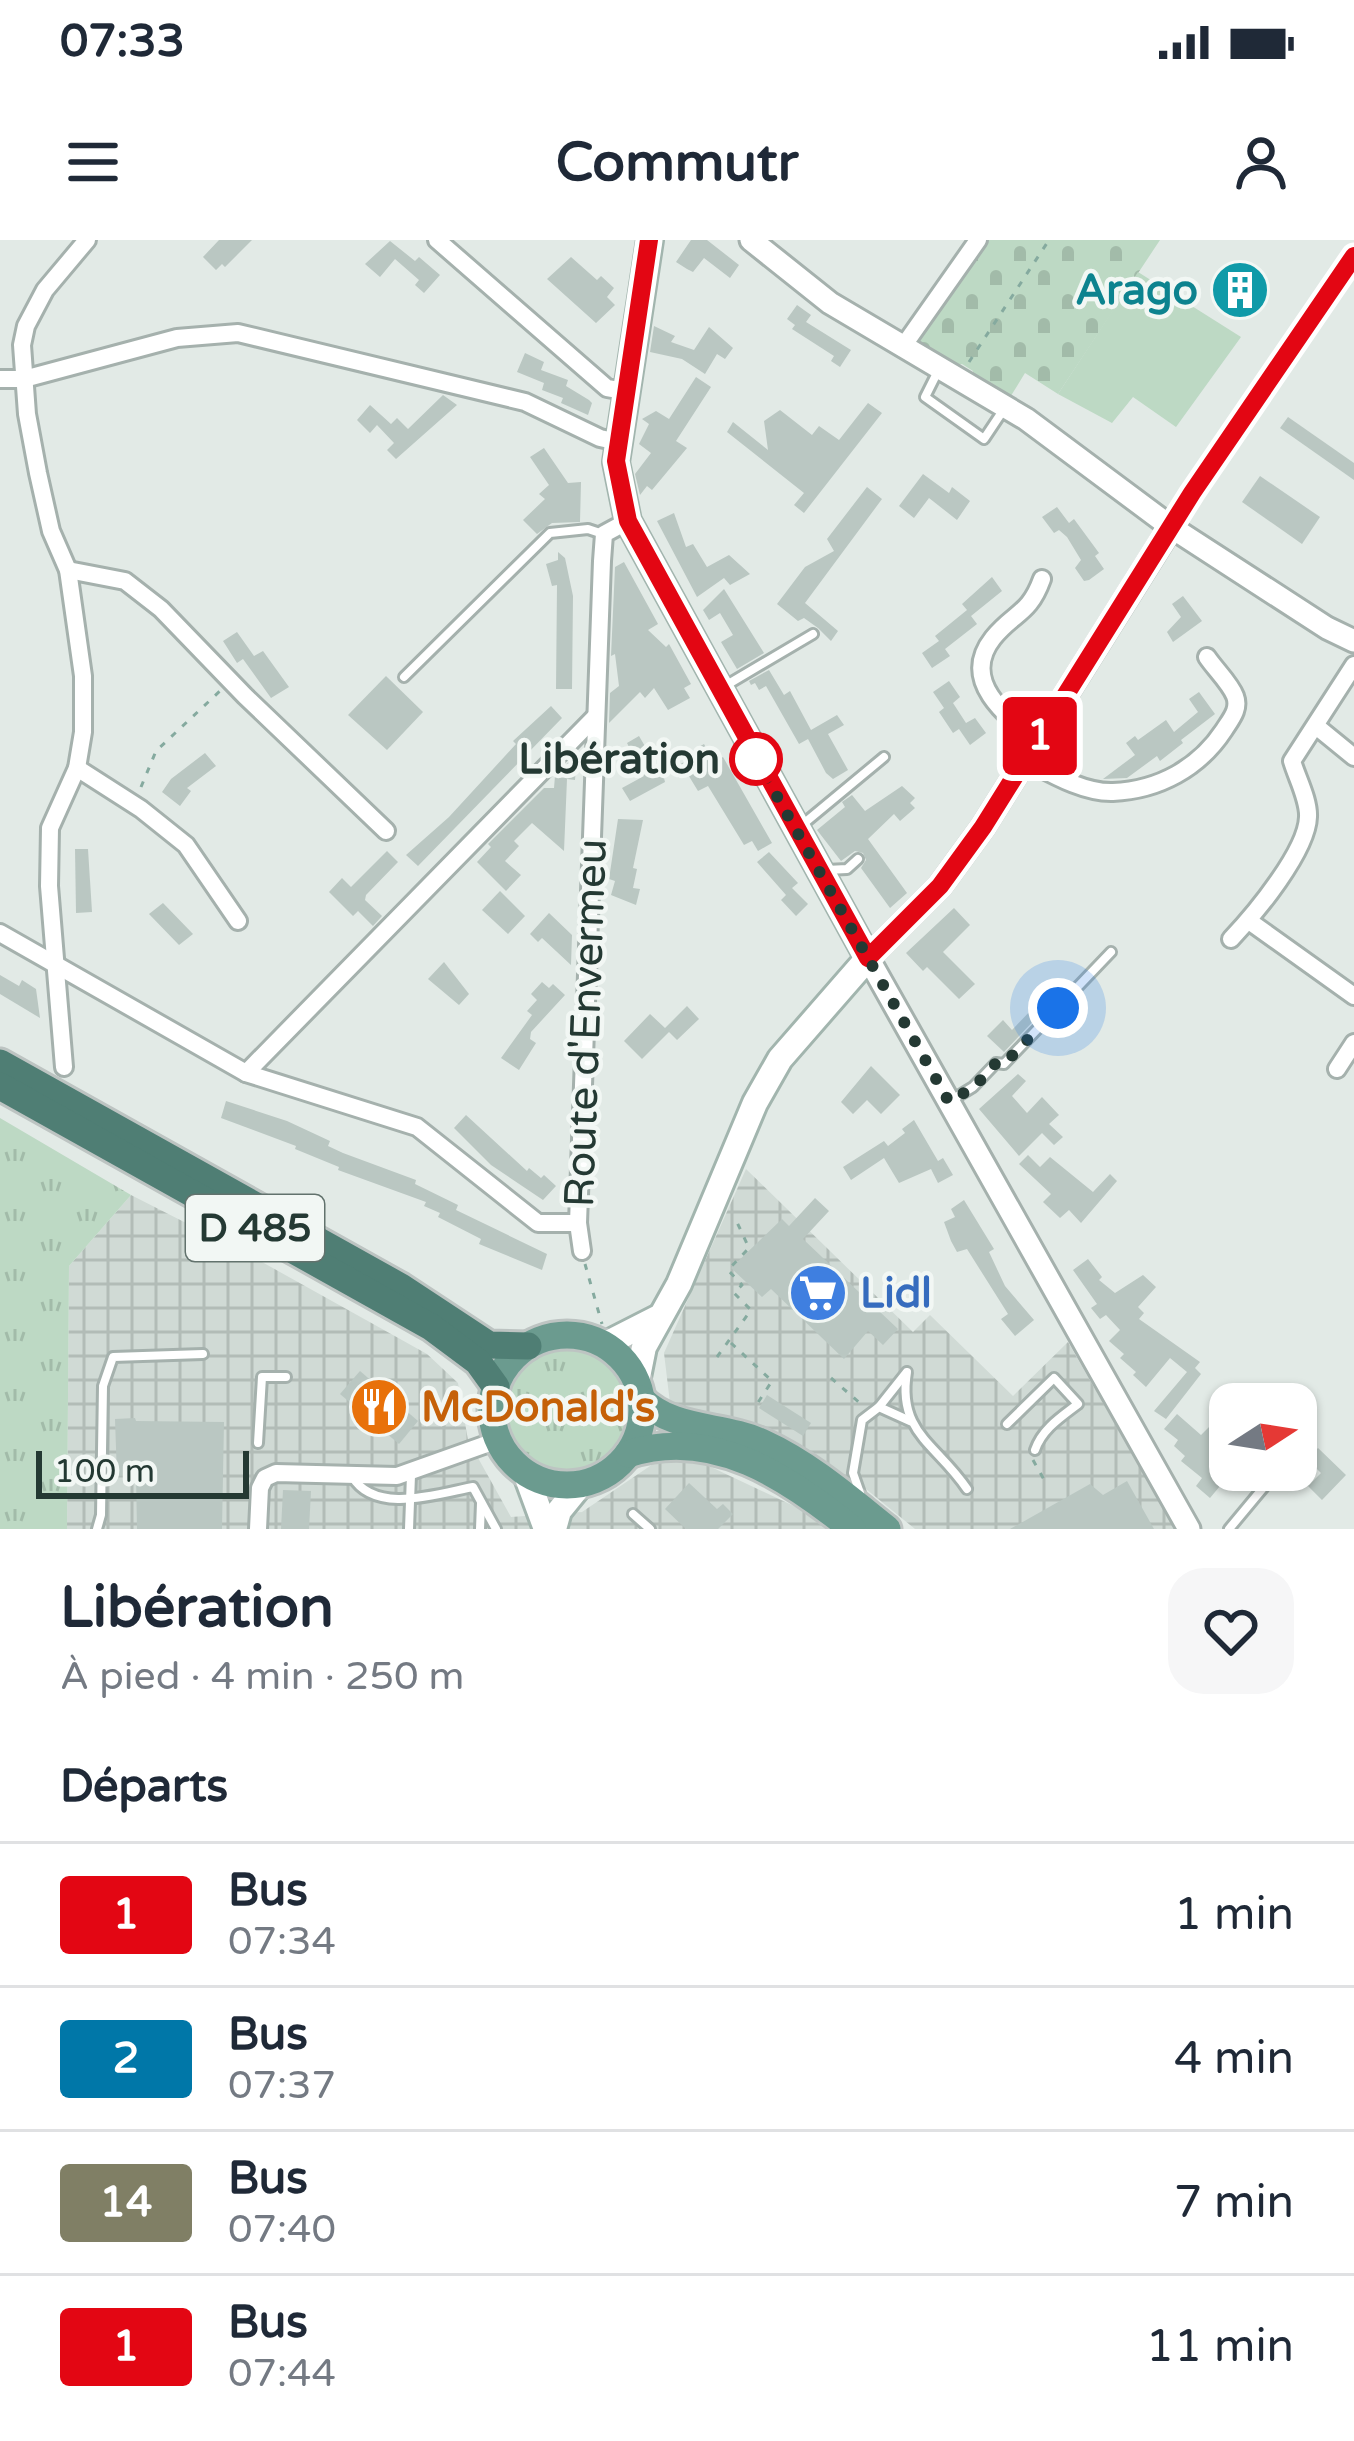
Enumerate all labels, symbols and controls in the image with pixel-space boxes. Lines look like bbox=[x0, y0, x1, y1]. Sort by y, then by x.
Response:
text: 07:33 bbox=[60, 15, 185, 69]
icon: menu bbox=[60, 129, 126, 195]
icon: person bbox=[1228, 129, 1294, 195]
text: Commutr bbox=[556, 130, 798, 195]
building icon: Arago bbox=[1209, 259, 1271, 321]
place label: Arago bbox=[1075, 265, 1198, 316]
line badge: 1 bbox=[1001, 697, 1079, 775]
text: 1 bbox=[1027, 710, 1053, 761]
place label: Libération bbox=[518, 734, 720, 785]
marker: Libération bbox=[731, 734, 781, 784]
street label: Route d'Envermeu bbox=[554, 838, 618, 1208]
your location bbox=[1028, 978, 1088, 1038]
road number: D 485 bbox=[186, 1195, 324, 1261]
supermarket icon: Lidl bbox=[787, 1262, 849, 1324]
place label: Lidl bbox=[860, 1268, 932, 1319]
restaurant icon: McDonald's bbox=[348, 1376, 410, 1438]
place label: McDonald's bbox=[421, 1382, 655, 1433]
north arrow bbox=[1209, 1383, 1317, 1491]
map controls bbox=[1209, 1383, 1317, 1491]
scale bar bbox=[36, 1445, 249, 1498]
text: 100 m bbox=[54, 1452, 155, 1491]
button: heart bbox=[1168, 1568, 1294, 1694]
text: Libération bbox=[60, 1574, 334, 1642]
text: À pied · 4 min · 250 m bbox=[60, 1653, 464, 1700]
text: Départs bbox=[60, 1760, 228, 1814]
text: Bus bbox=[228, 1864, 308, 1918]
text: 1 min bbox=[1174, 1888, 1294, 1942]
text: 1 bbox=[113, 1889, 139, 1940]
text: 07:34 bbox=[228, 1918, 336, 1965]
text: Bus bbox=[228, 2008, 308, 2062]
text: 4 min bbox=[1174, 2032, 1294, 2086]
text: 2 bbox=[113, 2033, 139, 2084]
text: 07:37 bbox=[228, 2062, 336, 2109]
text: Bus bbox=[228, 2152, 308, 2206]
text: 7 min bbox=[1174, 2176, 1294, 2230]
text: 14 bbox=[100, 2177, 152, 2228]
text: 07:40 bbox=[228, 2206, 336, 2253]
text: Bus bbox=[228, 2296, 308, 2350]
text: 11 min bbox=[1146, 2320, 1294, 2374]
text: 1 bbox=[113, 2321, 139, 2372]
text: 07:44 bbox=[228, 2350, 336, 2397]

